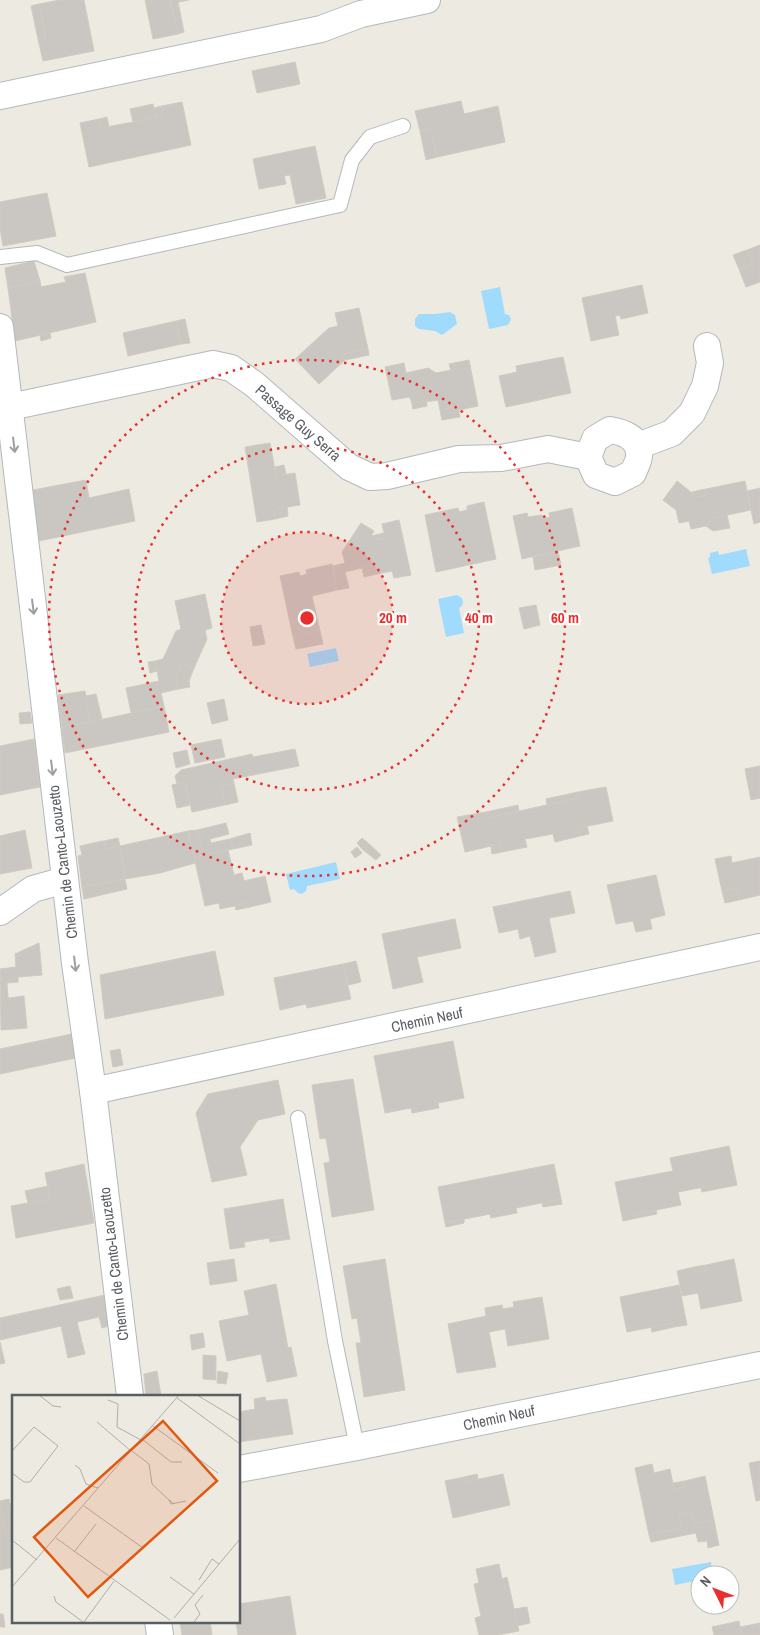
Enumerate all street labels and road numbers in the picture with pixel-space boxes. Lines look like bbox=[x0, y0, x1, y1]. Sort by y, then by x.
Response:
street label: Passage Guy Serra bbox=[251, 379, 346, 466]
street label: Chemin de Canto-Laouzetto bbox=[43, 784, 82, 940]
street label: Chemin Neuf bbox=[389, 1002, 465, 1037]
street label: Chemin de Canto-Laouzetto bbox=[94, 1186, 133, 1342]
street label: Chemin Neuf bbox=[461, 1400, 537, 1435]

